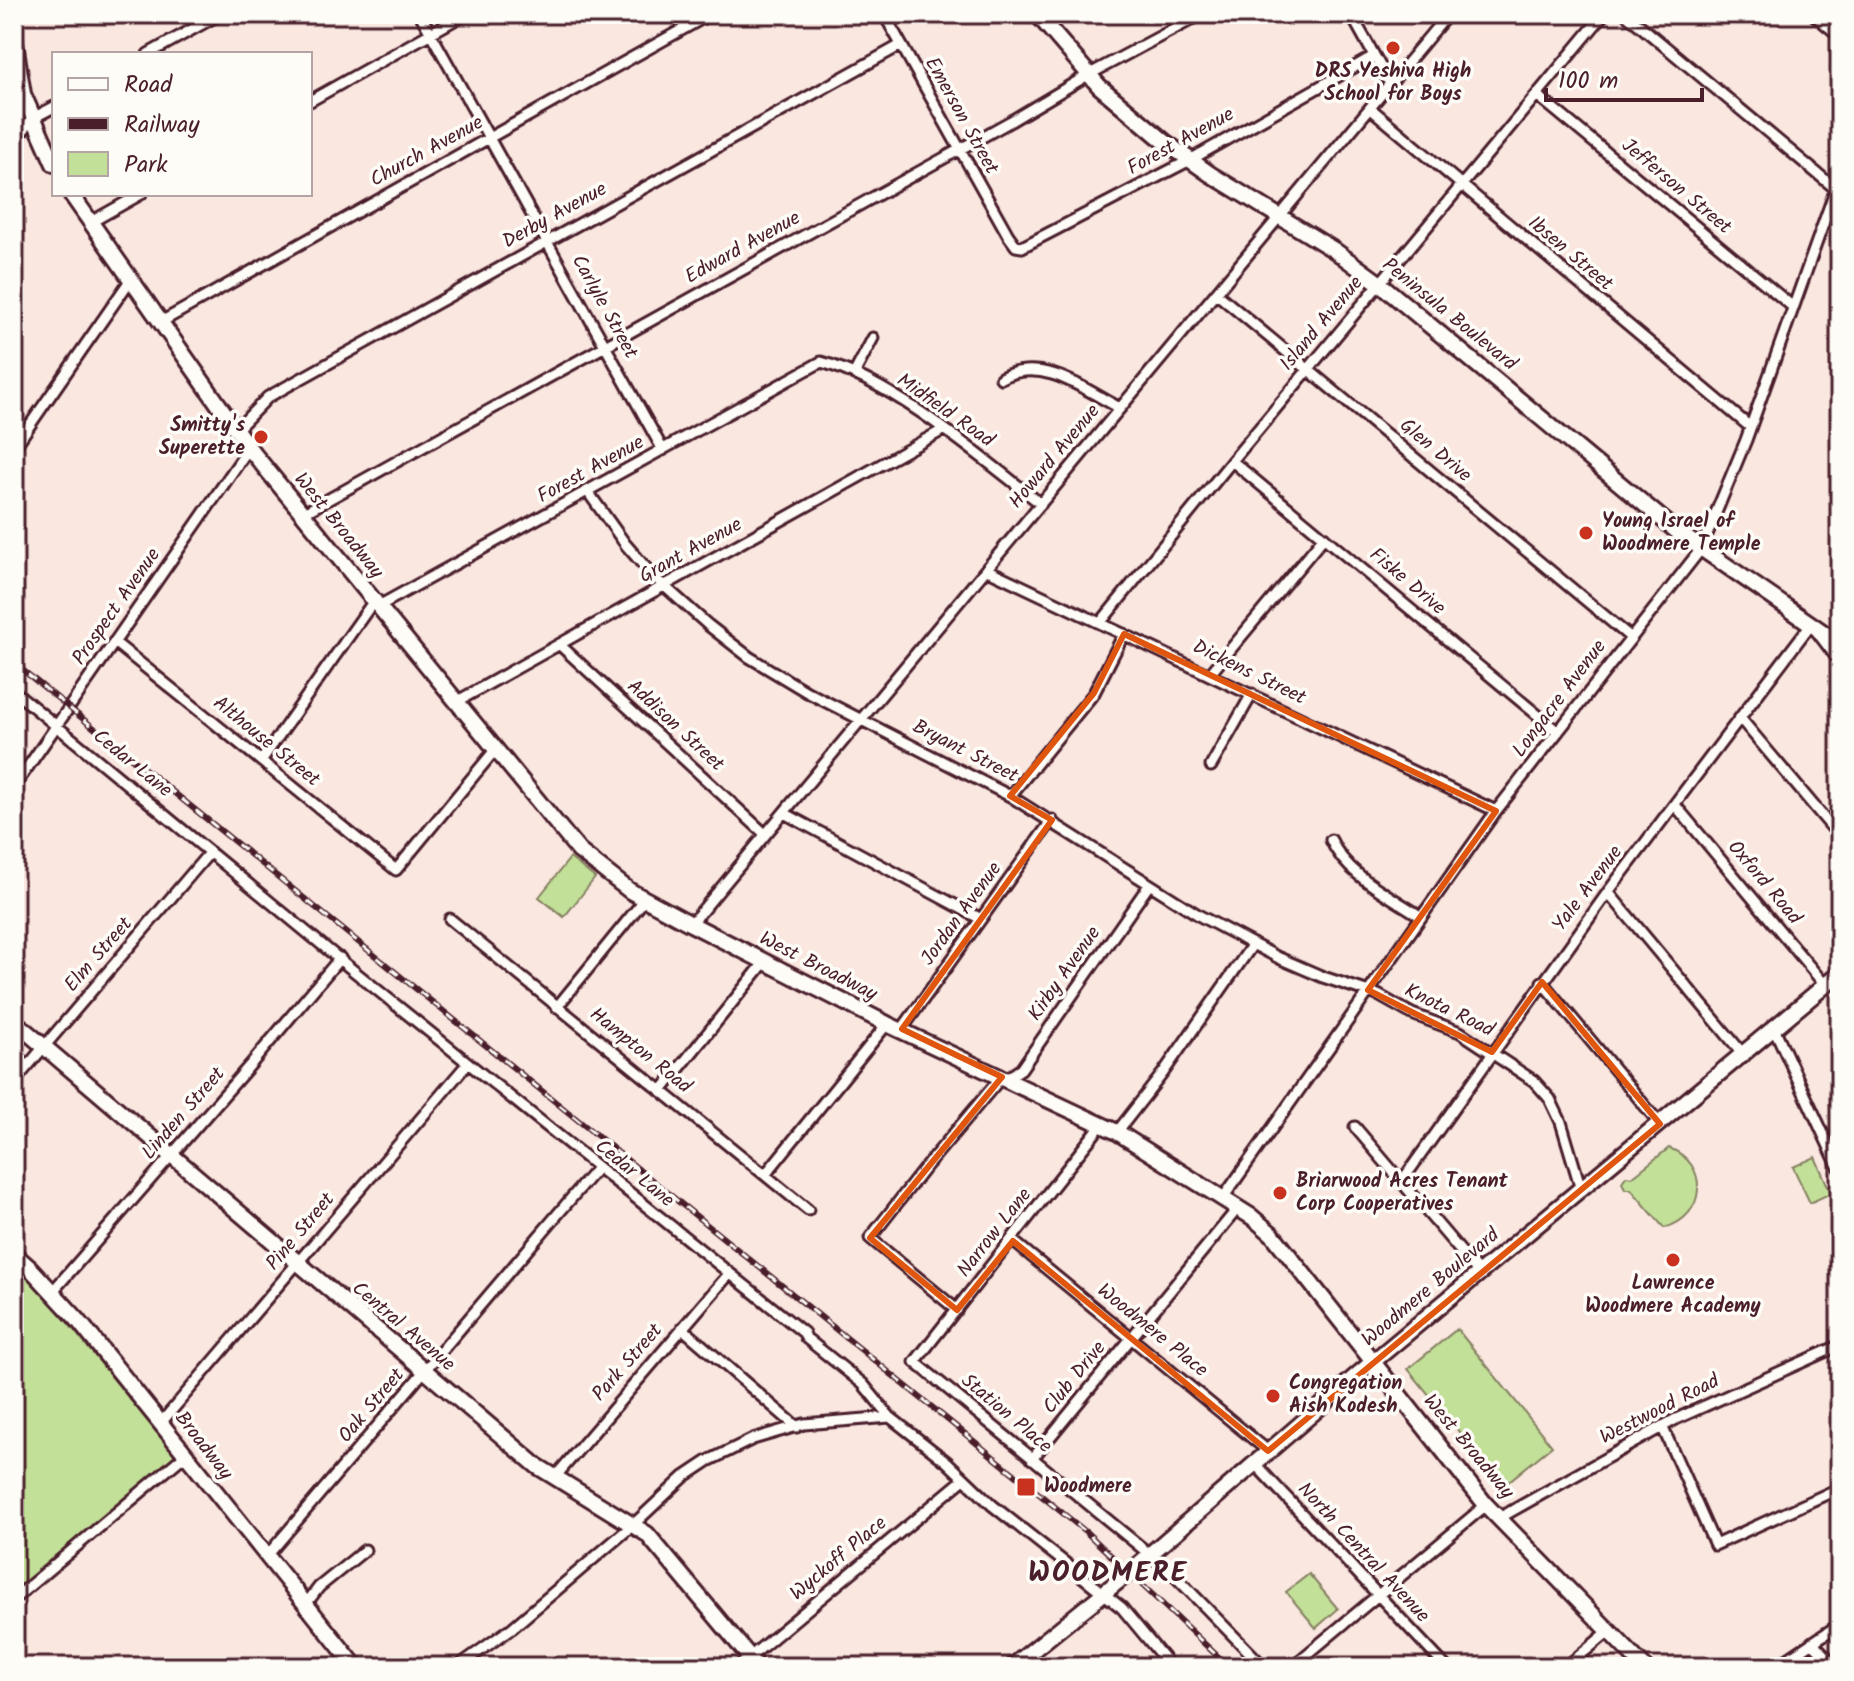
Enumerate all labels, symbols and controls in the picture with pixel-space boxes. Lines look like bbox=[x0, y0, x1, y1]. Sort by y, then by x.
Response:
marker: DRS Yeshiva High School for Boys bbox=[1384, 39, 1402, 57]
street label: Emerson Street bbox=[915, 51, 1007, 181]
legend bbox=[52, 52, 312, 196]
scale bar bbox=[1546, 52, 1702, 102]
place label: DRS Yeshiva High School for Boys bbox=[1315, 56, 1471, 111]
text: 100 m bbox=[1558, 62, 1618, 101]
text: Road bbox=[124, 66, 173, 105]
street label: Forest Avenue bbox=[1122, 99, 1240, 185]
text: Railway bbox=[124, 106, 200, 145]
street label: Church Avenue bbox=[364, 108, 490, 196]
street label: Jefferson Street bbox=[1614, 131, 1739, 243]
text: Park bbox=[124, 146, 168, 185]
street label: Derby Avenue bbox=[497, 174, 613, 258]
street label: Edward Avenue bbox=[679, 203, 807, 293]
street label: Ibsen Street bbox=[1520, 208, 1620, 300]
street label: Carlyle Street bbox=[562, 249, 646, 365]
street label: Peninsula Boulevard bbox=[1374, 250, 1524, 380]
street label: Island Avenue bbox=[1272, 269, 1372, 379]
street label: Midfield Road bbox=[890, 365, 1001, 457]
street label: Howard Avenue bbox=[1001, 397, 1109, 517]
place label: Smitty's Superette bbox=[159, 410, 246, 465]
street label: Glen Drive bbox=[1392, 411, 1478, 491]
street label: Forest Avenue bbox=[532, 427, 650, 513]
marker: Smitty's Superette bbox=[252, 428, 270, 446]
street label: West Broadway bbox=[285, 466, 391, 587]
place label: Young Israel of Woodmere Temple bbox=[1602, 506, 1761, 561]
street label: Grant Avenue bbox=[634, 509, 748, 593]
marker: Young Israel of Woodmere Temple bbox=[1577, 524, 1595, 542]
street label: Fiske Drive bbox=[1362, 540, 1452, 624]
street label: Prospect Avenue bbox=[65, 542, 169, 672]
street label: Dickens Street bbox=[1187, 632, 1311, 714]
street label: Longacre Avenue bbox=[1505, 633, 1615, 765]
street label: Addison Street bbox=[619, 672, 731, 780]
street label: Althouse Street bbox=[205, 689, 327, 796]
street label: Bryant Street bbox=[906, 712, 1024, 793]
street label: Cedar Lane bbox=[85, 722, 179, 806]
street label: Oxford Road bbox=[1719, 834, 1810, 933]
street label: Yale Avenue bbox=[1545, 839, 1631, 939]
street label: Jordan Avenue bbox=[913, 855, 1011, 973]
street label: Elm Street bbox=[57, 910, 141, 1000]
street label: Kirby Avenue bbox=[1020, 920, 1110, 1028]
street label: West Broadway bbox=[753, 923, 883, 1011]
street label: Knota Road bbox=[1398, 975, 1500, 1047]
street label: Hampton Road bbox=[582, 1000, 699, 1103]
street label: Linden Street bbox=[134, 1060, 234, 1168]
street label: Cedar Lane bbox=[587, 1132, 681, 1216]
place label: Briarwood Acres Tenant Corp Cooperatives bbox=[1296, 1166, 1509, 1221]
street label: Narrow Lane bbox=[950, 1181, 1040, 1285]
marker: Briarwood Acres Tenant Corp Cooperatives bbox=[1271, 1184, 1289, 1202]
street label: Pine Street bbox=[259, 1186, 344, 1278]
street label: Woodmere Boulevard bbox=[1355, 1220, 1508, 1356]
marker: Lawrence Woodmere Academy bbox=[1664, 1251, 1682, 1269]
place label: Lawrence Woodmere Academy bbox=[1585, 1268, 1761, 1323]
street label: Central Avenue bbox=[344, 1274, 462, 1380]
street label: Woodmere Place bbox=[1089, 1276, 1215, 1386]
street label: Park Street bbox=[585, 1316, 671, 1409]
street label: Club Drive bbox=[1035, 1334, 1115, 1422]
street label: Oak Street bbox=[331, 1361, 413, 1451]
street label: Station Place bbox=[953, 1366, 1059, 1462]
street label: Westwood Road bbox=[1595, 1366, 1726, 1454]
place label: Congregation Aish Kodesh bbox=[1289, 1368, 1402, 1423]
marker: Congregation Aish Kodesh bbox=[1264, 1387, 1282, 1405]
street label: West Broadway bbox=[1414, 1387, 1522, 1507]
street label: Broadway bbox=[166, 1405, 241, 1488]
place label: Woodmere bbox=[1044, 1471, 1132, 1503]
street label: North Central Avenue bbox=[1289, 1475, 1437, 1631]
marker: Woodmere bbox=[1015, 1476, 1037, 1498]
street label: Wyckoff Place bbox=[783, 1509, 895, 1609]
district label: WOODMERE bbox=[1028, 1551, 1188, 1596]

